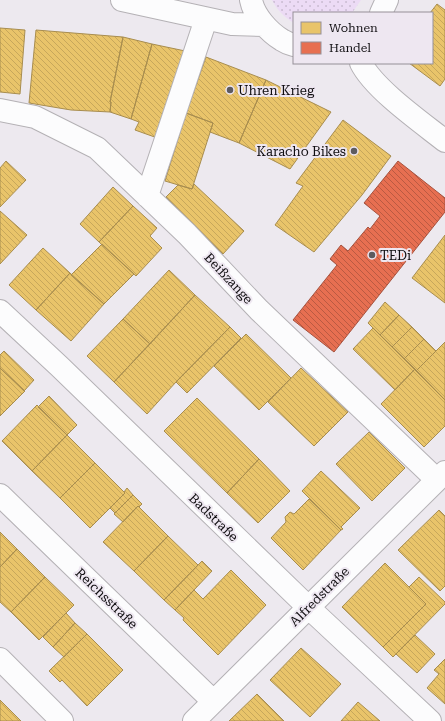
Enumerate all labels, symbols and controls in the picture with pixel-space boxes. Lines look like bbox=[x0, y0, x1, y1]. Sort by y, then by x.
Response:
legend bbox=[293, 12, 433, 64]
text: Wohnen bbox=[329, 21, 378, 35]
text: Handel bbox=[329, 41, 371, 55]
place label: Uhren Krieg bbox=[238, 83, 315, 98]
marker: Uhren Krieg bbox=[225, 85, 235, 95]
place label: Karacho Bikes bbox=[257, 144, 346, 159]
marker: Karacho Bikes bbox=[349, 146, 359, 156]
place label: TEDi bbox=[380, 248, 411, 263]
street label: Beißzange bbox=[201, 250, 256, 307]
marker: TEDi bbox=[367, 250, 377, 260]
street label: Badstraße bbox=[186, 490, 241, 544]
street label: Alfredstraße bbox=[287, 564, 352, 629]
street label: Reichsstraße bbox=[73, 565, 141, 632]

